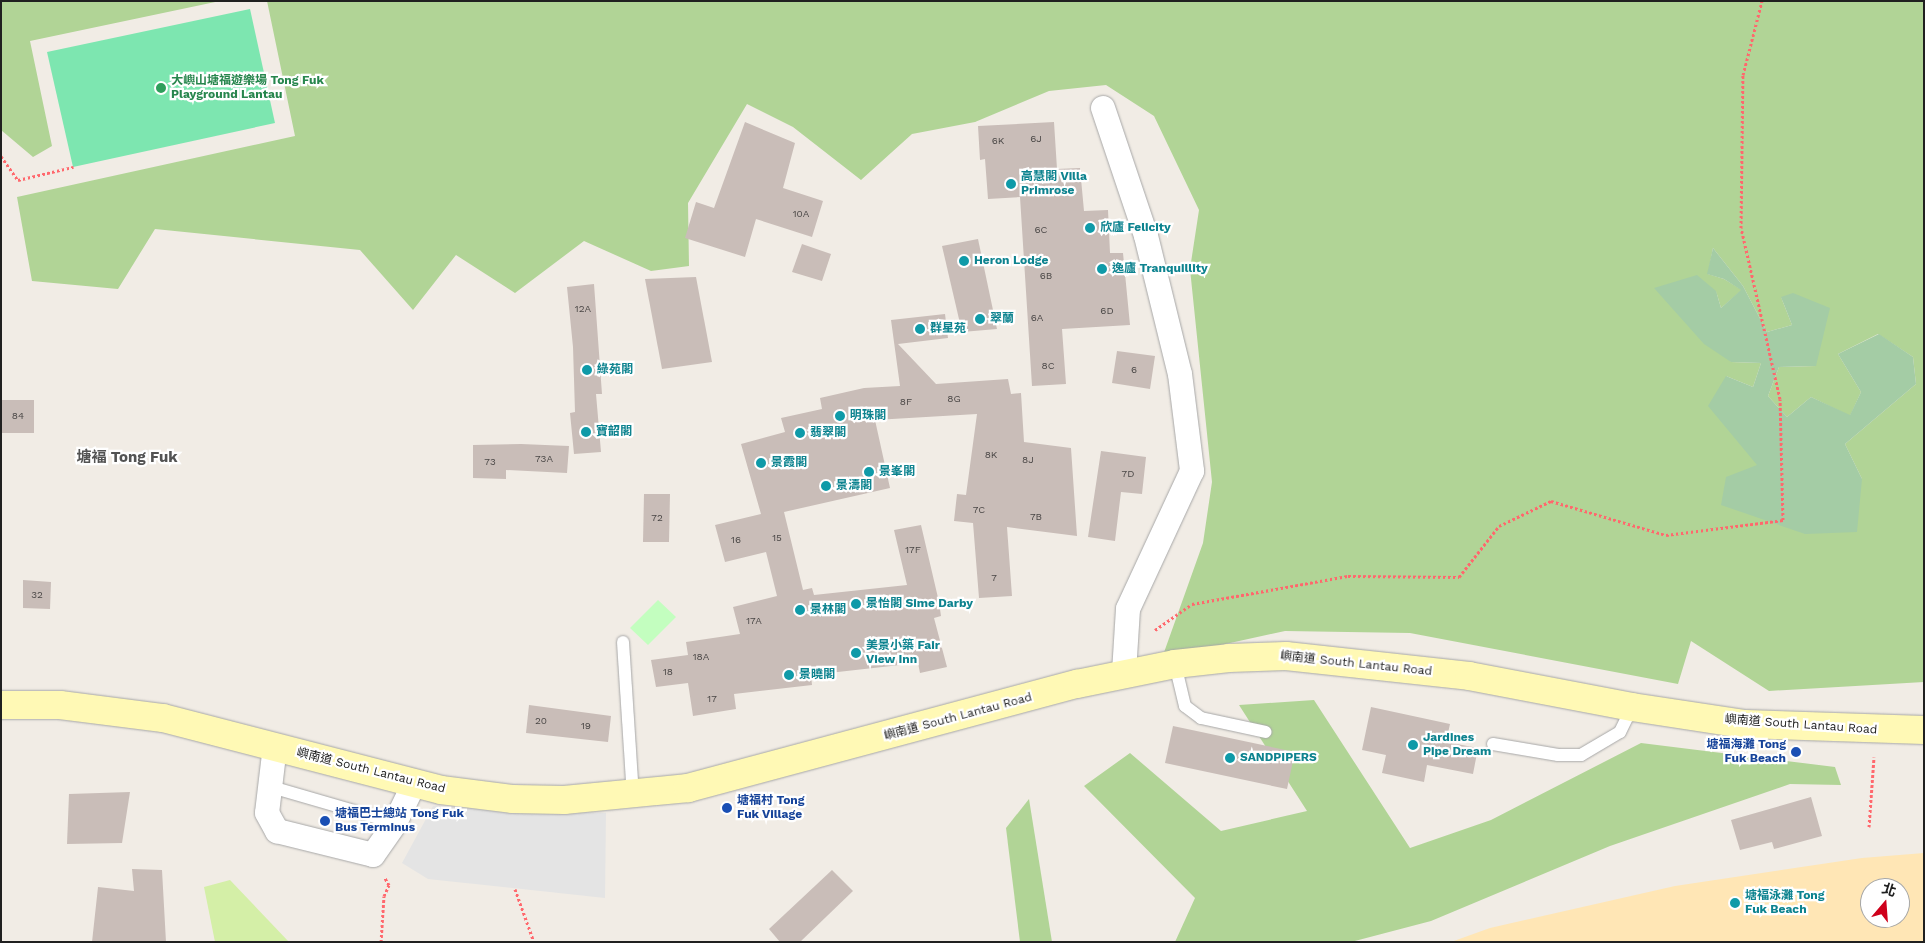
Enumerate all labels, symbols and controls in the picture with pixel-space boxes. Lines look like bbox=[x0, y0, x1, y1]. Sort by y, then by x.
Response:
place label: 大嶼山塘福遊樂場 Tong Fuk Playground Lantau bbox=[171, 74, 324, 102]
marker: 大嶼山塘福遊樂場 Tong Fuk Playground Lantau bbox=[155, 82, 167, 94]
house number: 6J bbox=[1030, 133, 1042, 145]
house number: 6K bbox=[992, 135, 1004, 147]
place label: 高慧閣 Villa Primrose bbox=[1021, 170, 1087, 198]
marker: 高慧閣 Villa Primrose bbox=[1005, 178, 1017, 190]
house number: 10A bbox=[793, 208, 809, 220]
place label: 欣廬 Felicity bbox=[1100, 221, 1171, 235]
marker: 欣廬 Felicity bbox=[1084, 222, 1096, 234]
house number: 6C bbox=[1035, 224, 1047, 236]
place label: Heron Lodge bbox=[974, 254, 1048, 268]
marker: Heron Lodge bbox=[958, 255, 970, 267]
place label: 逸廬 Tranquillity bbox=[1112, 262, 1208, 276]
marker: 逸廬 Tranquillity bbox=[1096, 263, 1108, 275]
house number: 6B bbox=[1040, 270, 1052, 282]
house number: 12A bbox=[575, 303, 591, 315]
house number: 6D bbox=[1100, 305, 1114, 317]
place label: 翠蘭 bbox=[990, 312, 1014, 326]
house number: 6A bbox=[1031, 312, 1043, 324]
marker: 翠蘭 bbox=[974, 313, 986, 325]
place label: 群星苑 bbox=[930, 322, 966, 336]
marker: 群星苑 bbox=[914, 323, 926, 335]
house number: 8C bbox=[1041, 360, 1055, 372]
place label: 綠苑閣 bbox=[597, 363, 633, 377]
marker: 綠苑閣 bbox=[581, 364, 593, 376]
house number: 6 bbox=[1131, 364, 1137, 376]
house number: 8G bbox=[947, 393, 961, 405]
house number: 8F bbox=[900, 396, 912, 408]
place label: 明珠閣 bbox=[850, 409, 886, 423]
house number: 84 bbox=[12, 410, 24, 422]
marker: 明珠閣 bbox=[834, 410, 846, 422]
place label: 寶韶閣 bbox=[596, 425, 632, 439]
marker: 寶韶閣 bbox=[580, 426, 592, 438]
place label: 翡翠閣 bbox=[810, 426, 846, 440]
marker: 翡翠閣 bbox=[794, 427, 806, 439]
district label: 塘褔 Tong Fuk bbox=[76, 449, 178, 467]
house number: 8K bbox=[985, 449, 997, 461]
house number: 73A bbox=[535, 453, 553, 465]
house number: 8J bbox=[1022, 454, 1034, 466]
house number: 73 bbox=[484, 456, 496, 468]
place label: 景霞閣 bbox=[771, 456, 807, 470]
marker: 景霞閣 bbox=[755, 457, 767, 469]
place label: 景峯閣 bbox=[879, 465, 915, 479]
marker: 景峯閣 bbox=[863, 466, 875, 478]
house number: 7D bbox=[1122, 468, 1134, 480]
place label: 景濤閣 bbox=[836, 479, 872, 493]
marker: 景濤閣 bbox=[820, 480, 832, 492]
house number: 7C bbox=[973, 504, 985, 516]
house number: 7B bbox=[1030, 511, 1042, 523]
house number: 72 bbox=[651, 512, 663, 524]
house number: 15 bbox=[772, 532, 782, 544]
house number: 16 bbox=[731, 534, 741, 546]
house number: 17F bbox=[905, 544, 921, 556]
house number: 7 bbox=[991, 572, 997, 584]
house number: 32 bbox=[31, 589, 43, 601]
place label: 景怡閣 Sime Darby bbox=[866, 597, 973, 611]
marker: 景怡閣 Sime Darby bbox=[850, 598, 862, 610]
place label: 景林閣 bbox=[810, 603, 846, 617]
marker: 景林閣 bbox=[794, 604, 806, 616]
house number: 17A bbox=[746, 615, 762, 627]
place label: 美景小築 Fair View Inn bbox=[866, 639, 940, 667]
marker: 美景小築 Fair View Inn bbox=[850, 647, 862, 659]
street label: 嶼南道 South Lantau Road bbox=[1279, 649, 1433, 679]
house number: 18A bbox=[693, 651, 709, 663]
house number: 18 bbox=[663, 666, 673, 678]
place label: 景曉閣 bbox=[799, 668, 835, 682]
marker: 景曉閣 bbox=[783, 669, 795, 681]
street label: 嶼南道 South Lantau Road bbox=[882, 690, 1034, 744]
house number: 17 bbox=[707, 693, 717, 705]
street label: 嶼南道 South Lantau Road bbox=[1724, 712, 1878, 738]
house number: 20 bbox=[535, 715, 547, 727]
house number: 19 bbox=[581, 720, 591, 732]
place label: Jardines Pipe Dream bbox=[1423, 731, 1491, 759]
place label: 塘福海灘 Tong Fuk Beach bbox=[1706, 738, 1786, 766]
marker: Jardines Pipe Dream bbox=[1407, 739, 1419, 751]
street label: 嶼南道 South Lantau Road bbox=[295, 746, 447, 796]
marker: 塘福海灘 Tong Fuk Beach bbox=[1790, 746, 1802, 758]
place label: SANDPIPERS bbox=[1240, 751, 1317, 765]
marker: SANDPIPERS bbox=[1224, 752, 1236, 764]
place label: 塘福村 Tong Fuk Village bbox=[737, 794, 805, 822]
marker: 塘福村 Tong Fuk Village bbox=[721, 802, 733, 814]
place label: 塘福巴士總站 Tong Fuk Bus Terminus bbox=[335, 807, 464, 835]
marker: 塘福巴士總站 Tong Fuk Bus Terminus bbox=[319, 815, 331, 827]
north arrow bbox=[1860, 878, 1910, 928]
text: 北 bbox=[1880, 880, 1898, 899]
place label: 塘褔泳灘 Tong Fuk Beach bbox=[1745, 889, 1825, 917]
marker: 塘褔泳灘 Tong Fuk Beach bbox=[1729, 897, 1741, 909]

